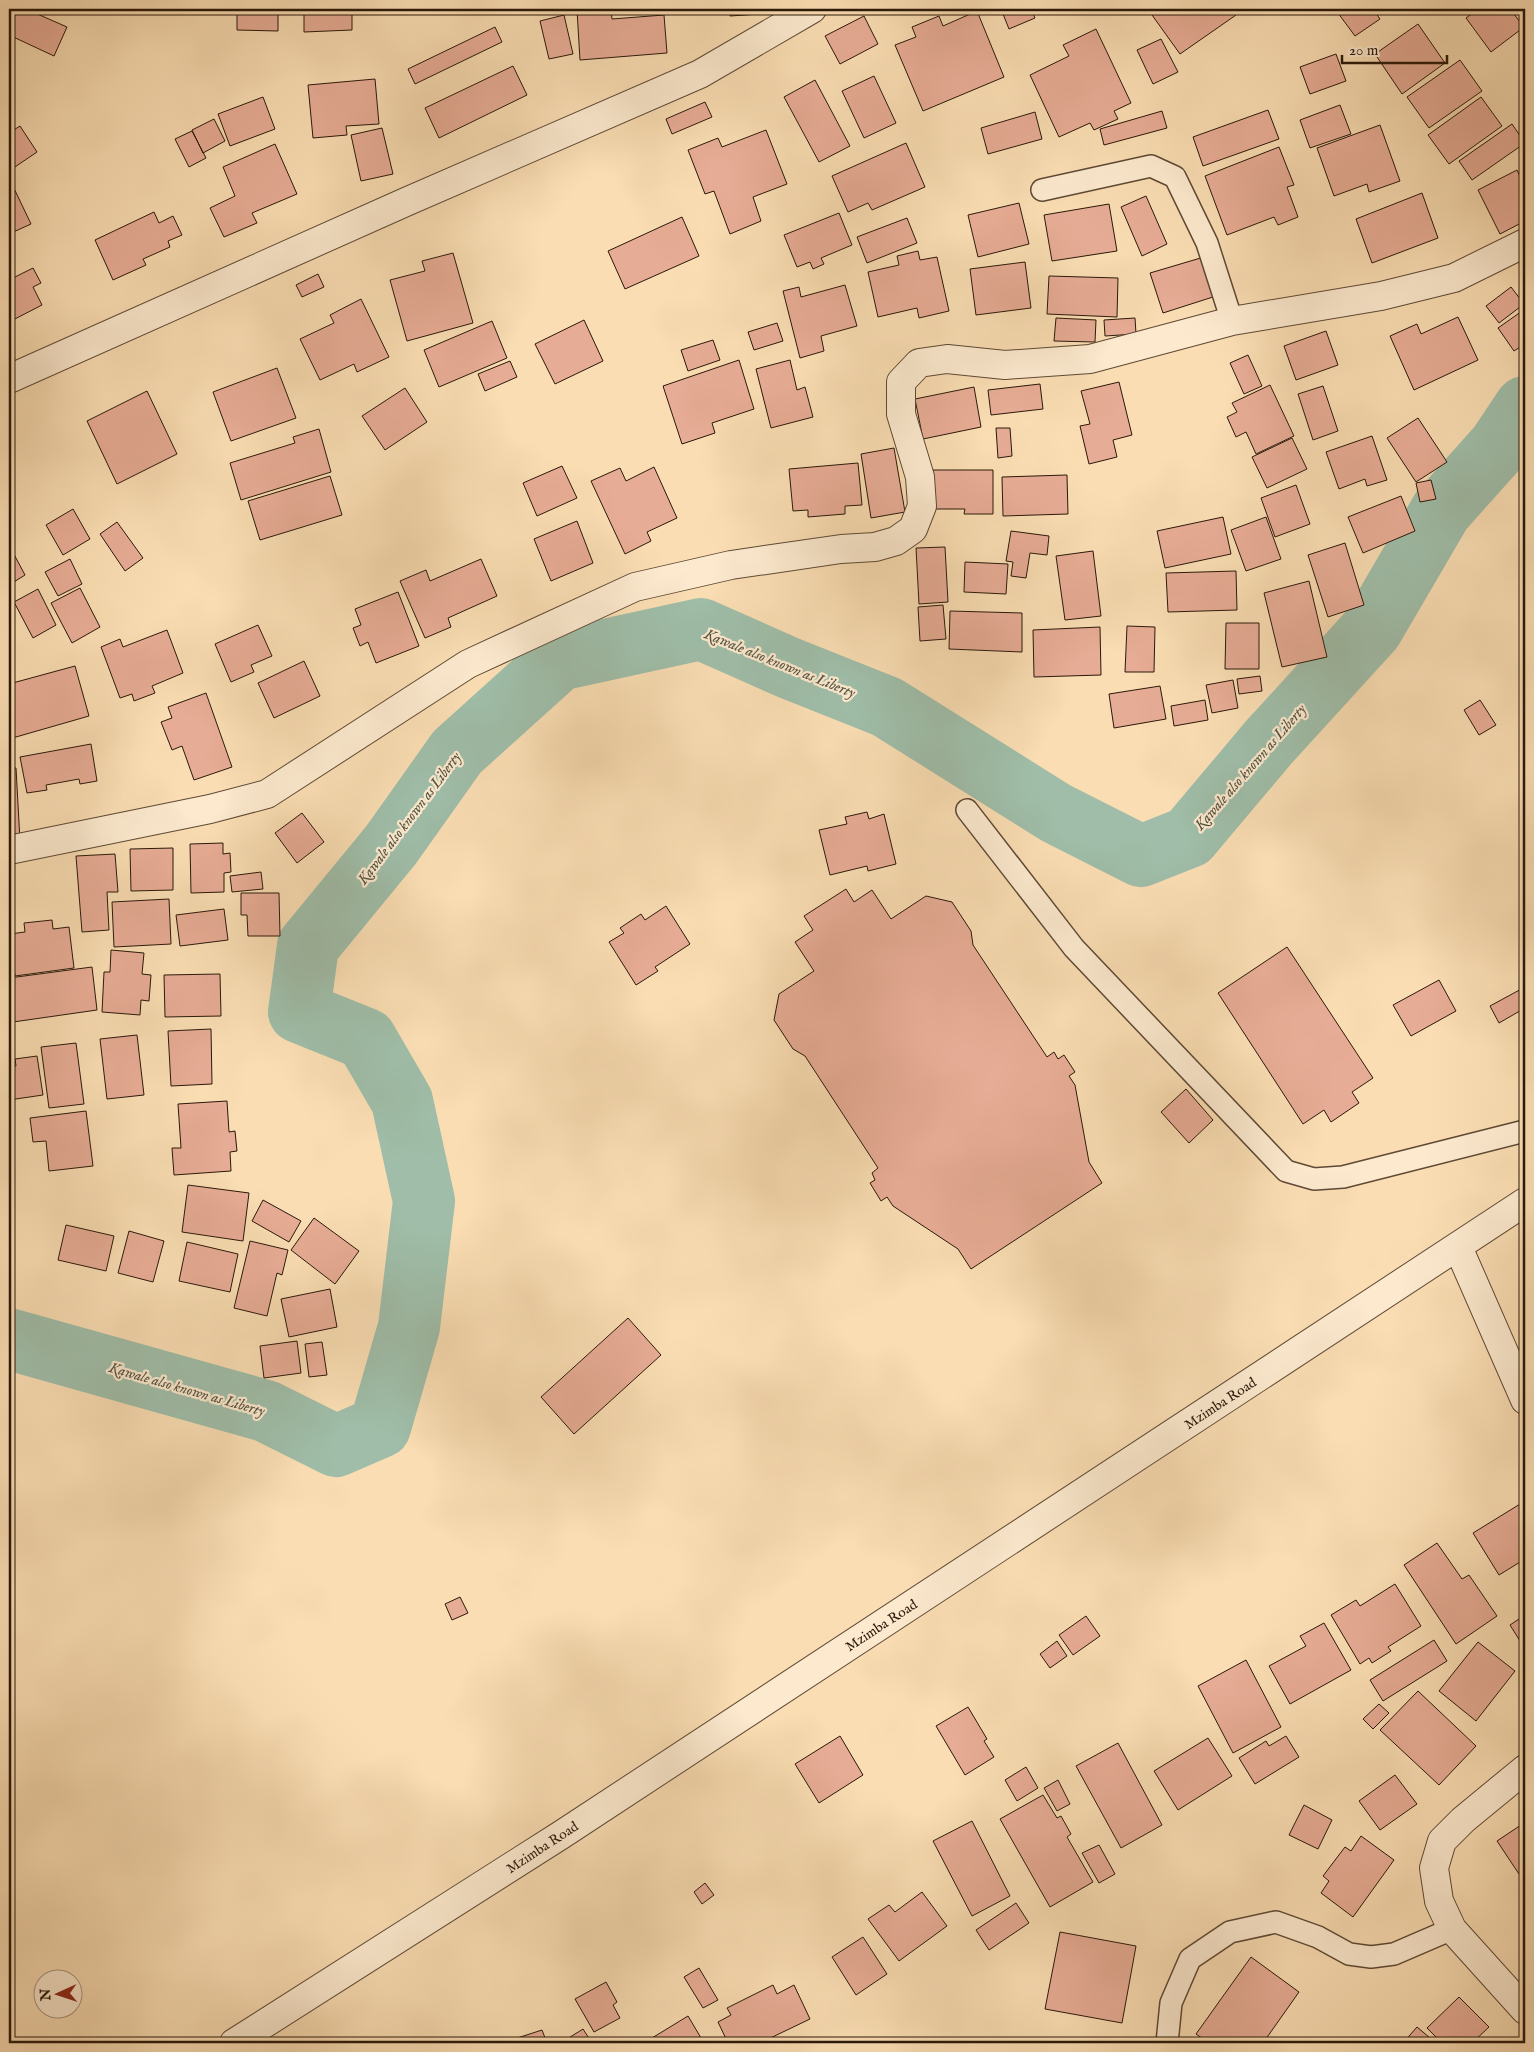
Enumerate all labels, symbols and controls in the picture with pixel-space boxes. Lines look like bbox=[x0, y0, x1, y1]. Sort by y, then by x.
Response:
scale bar bbox=[1342, 32, 1446, 64]
text: 20 m bbox=[1349, 41, 1379, 60]
water label: Kawale also known as Liberty bbox=[701, 624, 858, 703]
water label: Kawale also known as Liberty bbox=[1190, 700, 1311, 835]
water label: Kawale also known as Liberty bbox=[353, 748, 466, 889]
water label: Kawale also known as Liberty bbox=[106, 1358, 267, 1421]
street label: Mzimba Road bbox=[1181, 1374, 1260, 1434]
street label: Mzimba Road bbox=[842, 1596, 921, 1656]
street label: Mzimba Road bbox=[503, 1818, 582, 1878]
north arrow bbox=[32, 1970, 82, 2020]
text: N bbox=[37, 1988, 55, 2002]

